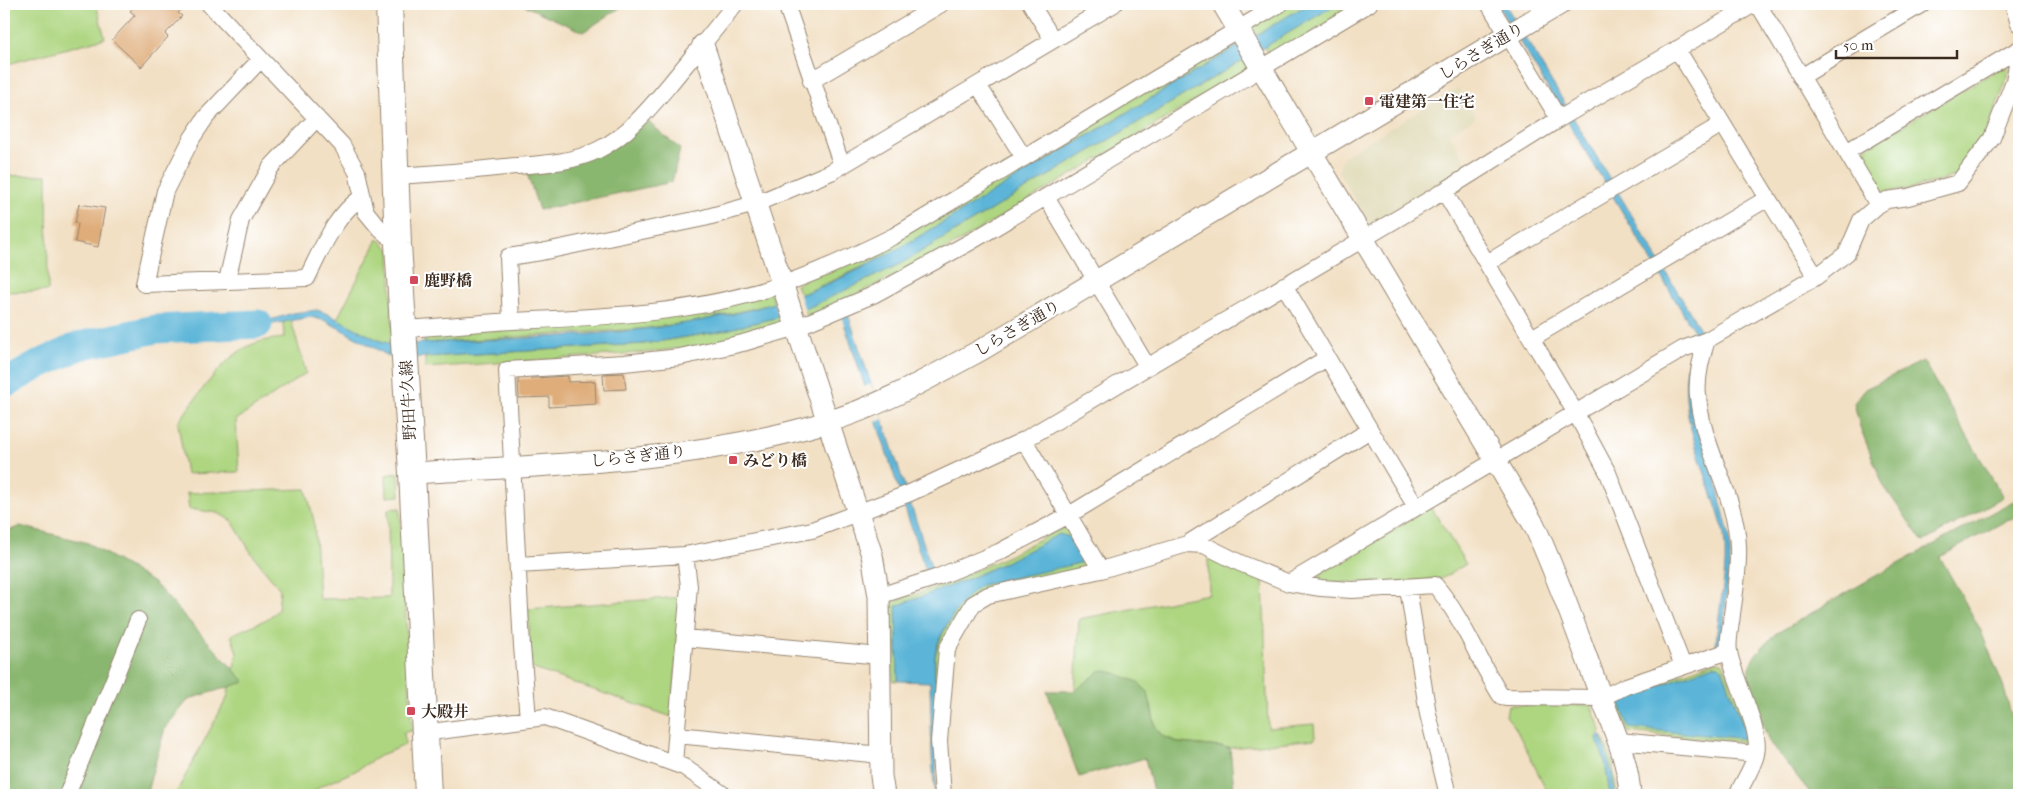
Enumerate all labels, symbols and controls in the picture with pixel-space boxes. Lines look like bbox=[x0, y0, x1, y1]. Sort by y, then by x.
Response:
street label: しらさぎ通り bbox=[1435, 18, 1527, 84]
scale bar bbox=[1836, 28, 1957, 60]
text: 50 m bbox=[1843, 36, 1874, 54]
place label: 電建第一住宅 bbox=[1379, 92, 1475, 111]
marker: 電建第一住宅 bbox=[1363, 95, 1375, 107]
place label: 鹿野橋 bbox=[424, 271, 472, 290]
marker: 鹿野橋 bbox=[408, 274, 420, 286]
street label: しらさぎ通り bbox=[971, 296, 1063, 360]
street label: 野田牛久線 bbox=[396, 360, 420, 440]
street label: しらさぎ通り bbox=[589, 442, 687, 470]
place label: みどり橋 bbox=[743, 451, 807, 470]
marker: みどり橋 bbox=[727, 454, 739, 466]
place label: 大殿井 bbox=[421, 702, 469, 721]
marker: 大殿井 bbox=[405, 705, 417, 717]

